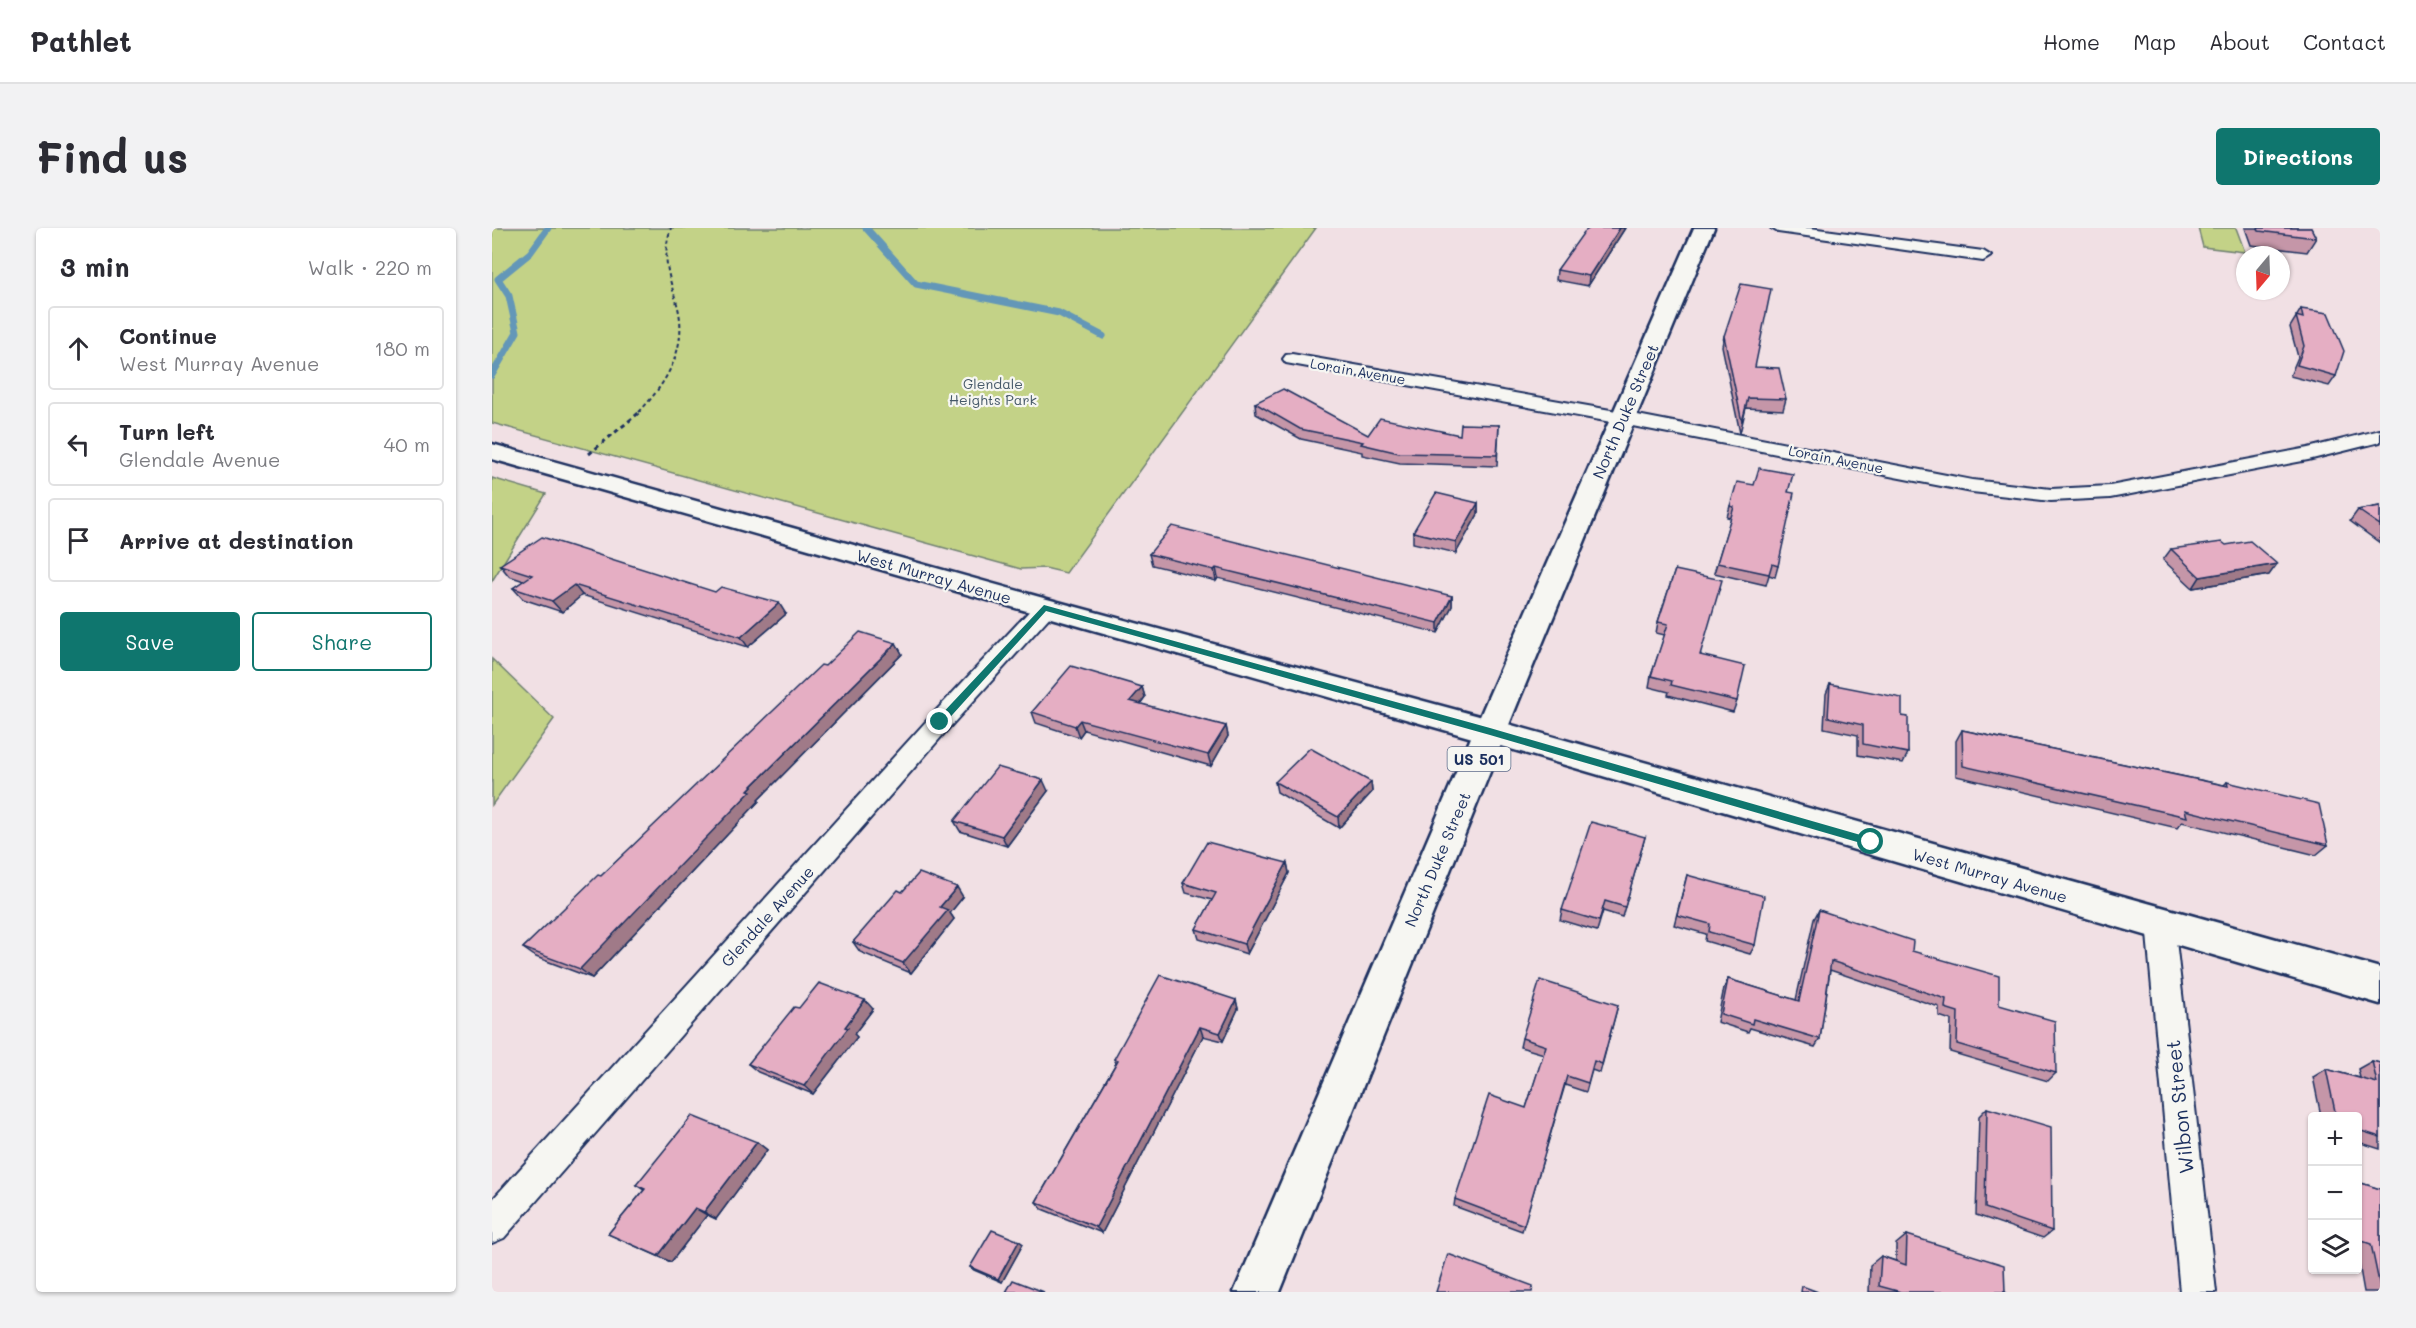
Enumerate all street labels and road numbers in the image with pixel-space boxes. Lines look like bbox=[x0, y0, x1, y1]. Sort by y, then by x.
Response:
street label: North Duke Street bbox=[1587, 340, 1663, 482]
street label: Lorain Avenue bbox=[1309, 353, 1407, 389]
street label: Lorain Avenue bbox=[1787, 440, 1885, 478]
street label: West Murray Avenue bbox=[854, 544, 1014, 608]
road number: US 501 bbox=[1448, 747, 1510, 771]
street label: North Duke Street bbox=[1399, 788, 1475, 930]
street label: West Murray Avenue bbox=[1910, 843, 2070, 907]
street label: Glendale Avenue bbox=[716, 861, 818, 971]
street label: Wilbon Street bbox=[2159, 1039, 2199, 1175]

